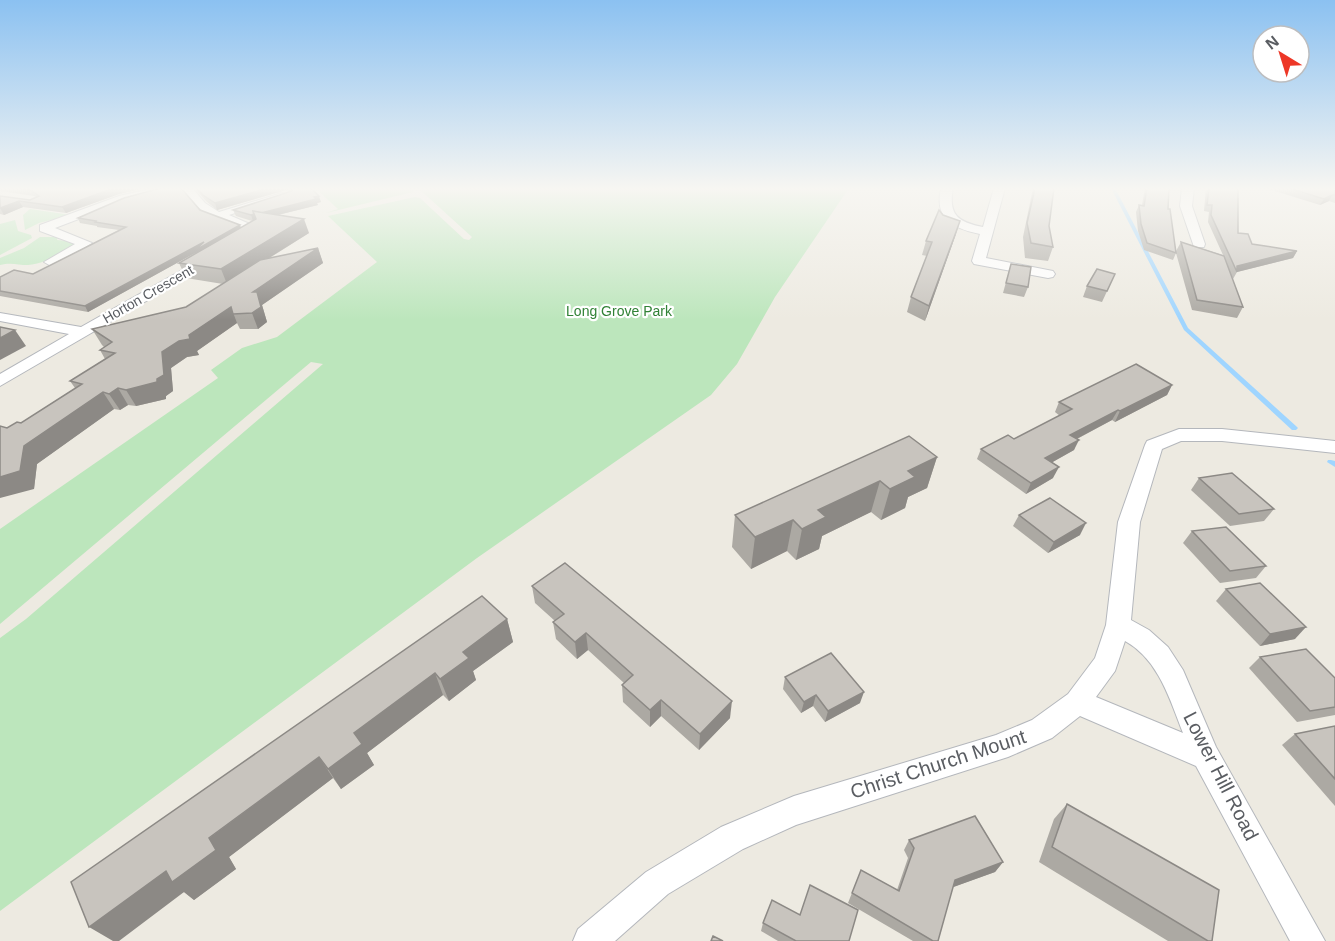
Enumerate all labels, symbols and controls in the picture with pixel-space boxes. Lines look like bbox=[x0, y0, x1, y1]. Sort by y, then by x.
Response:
north arrow bbox=[1251, 24, 1311, 84]
text: N bbox=[1262, 32, 1282, 53]
street label: Horton Crescent bbox=[100, 262, 196, 326]
park label: Long Grove Park bbox=[566, 303, 673, 319]
street label: Lower Hill Road bbox=[1179, 708, 1263, 844]
street label: Christ Church Mount bbox=[847, 725, 1029, 803]

